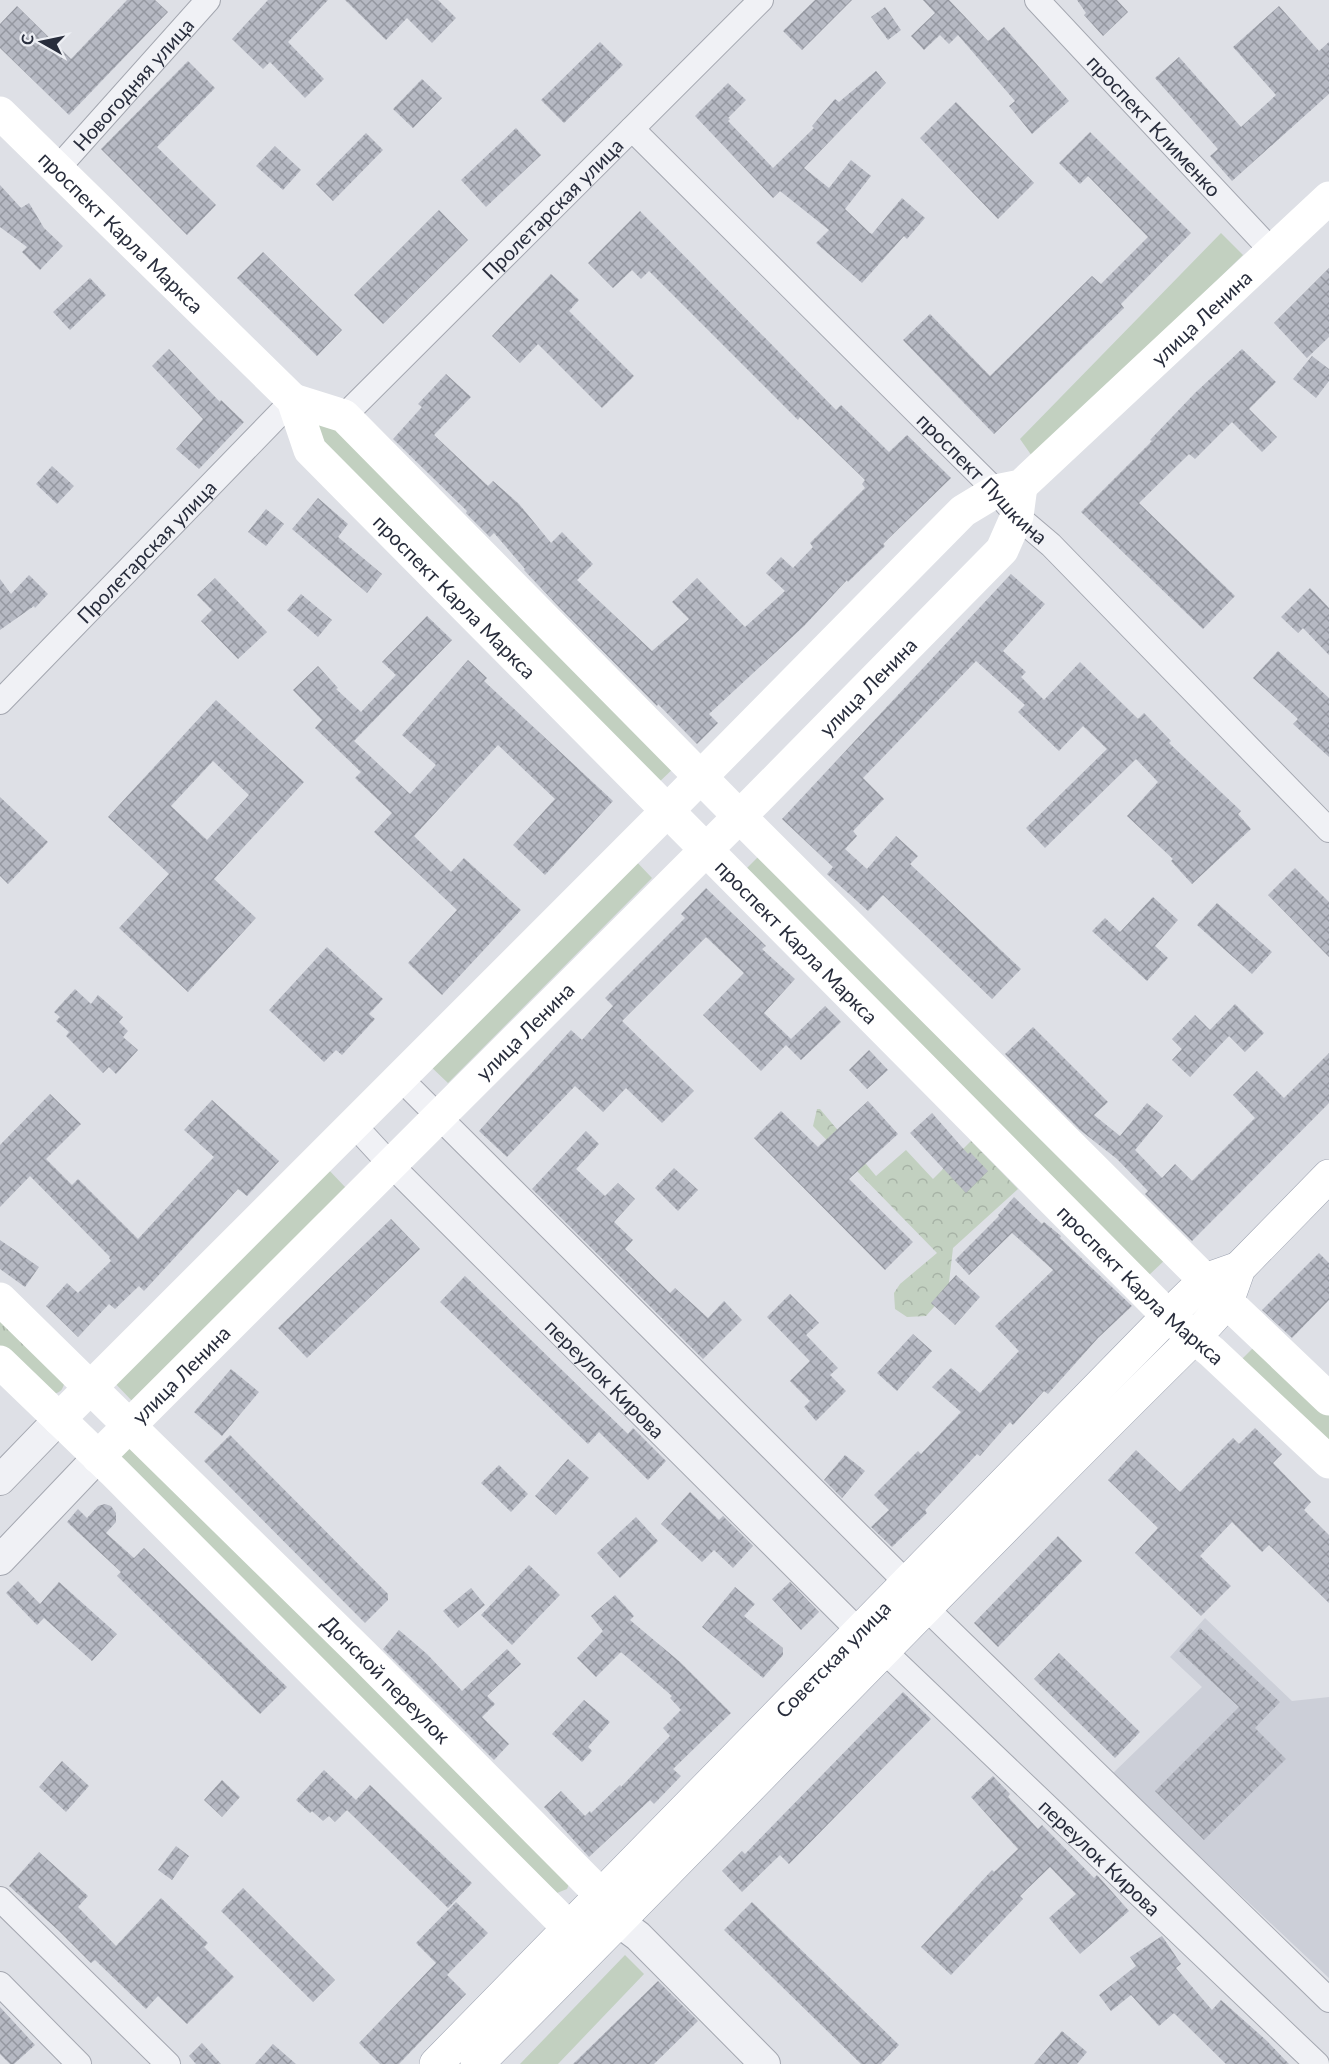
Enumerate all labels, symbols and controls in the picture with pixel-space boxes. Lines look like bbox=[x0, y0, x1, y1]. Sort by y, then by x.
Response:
north arrow bbox=[12, 12, 72, 72]
street label: Новогодняя улица bbox=[68, 13, 198, 155]
text: С bbox=[16, 32, 37, 46]
street label: проспект Клименко bbox=[1083, 50, 1226, 201]
street label: Пролетарская улица bbox=[477, 133, 628, 284]
street label: проспект Карла Маркса bbox=[34, 146, 209, 318]
street label: улица Ленина bbox=[1146, 265, 1256, 370]
street label: проспект Пушкина bbox=[912, 408, 1053, 549]
street label: Пролетарская улица bbox=[72, 475, 221, 628]
street label: проспект Карла Маркса bbox=[369, 510, 541, 683]
street label: улица Ленина bbox=[814, 632, 921, 741]
street label: проспект Карла Маркса bbox=[711, 855, 883, 1028]
street label: улица Ленина bbox=[471, 977, 579, 1085]
street label: проспект Карла Маркса bbox=[1053, 1200, 1229, 1369]
street label: переулок Кирова bbox=[541, 1314, 670, 1443]
street label: улица Ленина bbox=[127, 1320, 235, 1428]
street label: Советская улица bbox=[770, 1595, 895, 1722]
street label: Донской переулок bbox=[317, 1610, 456, 1749]
street label: переулок Кирова bbox=[1034, 1794, 1166, 1920]

